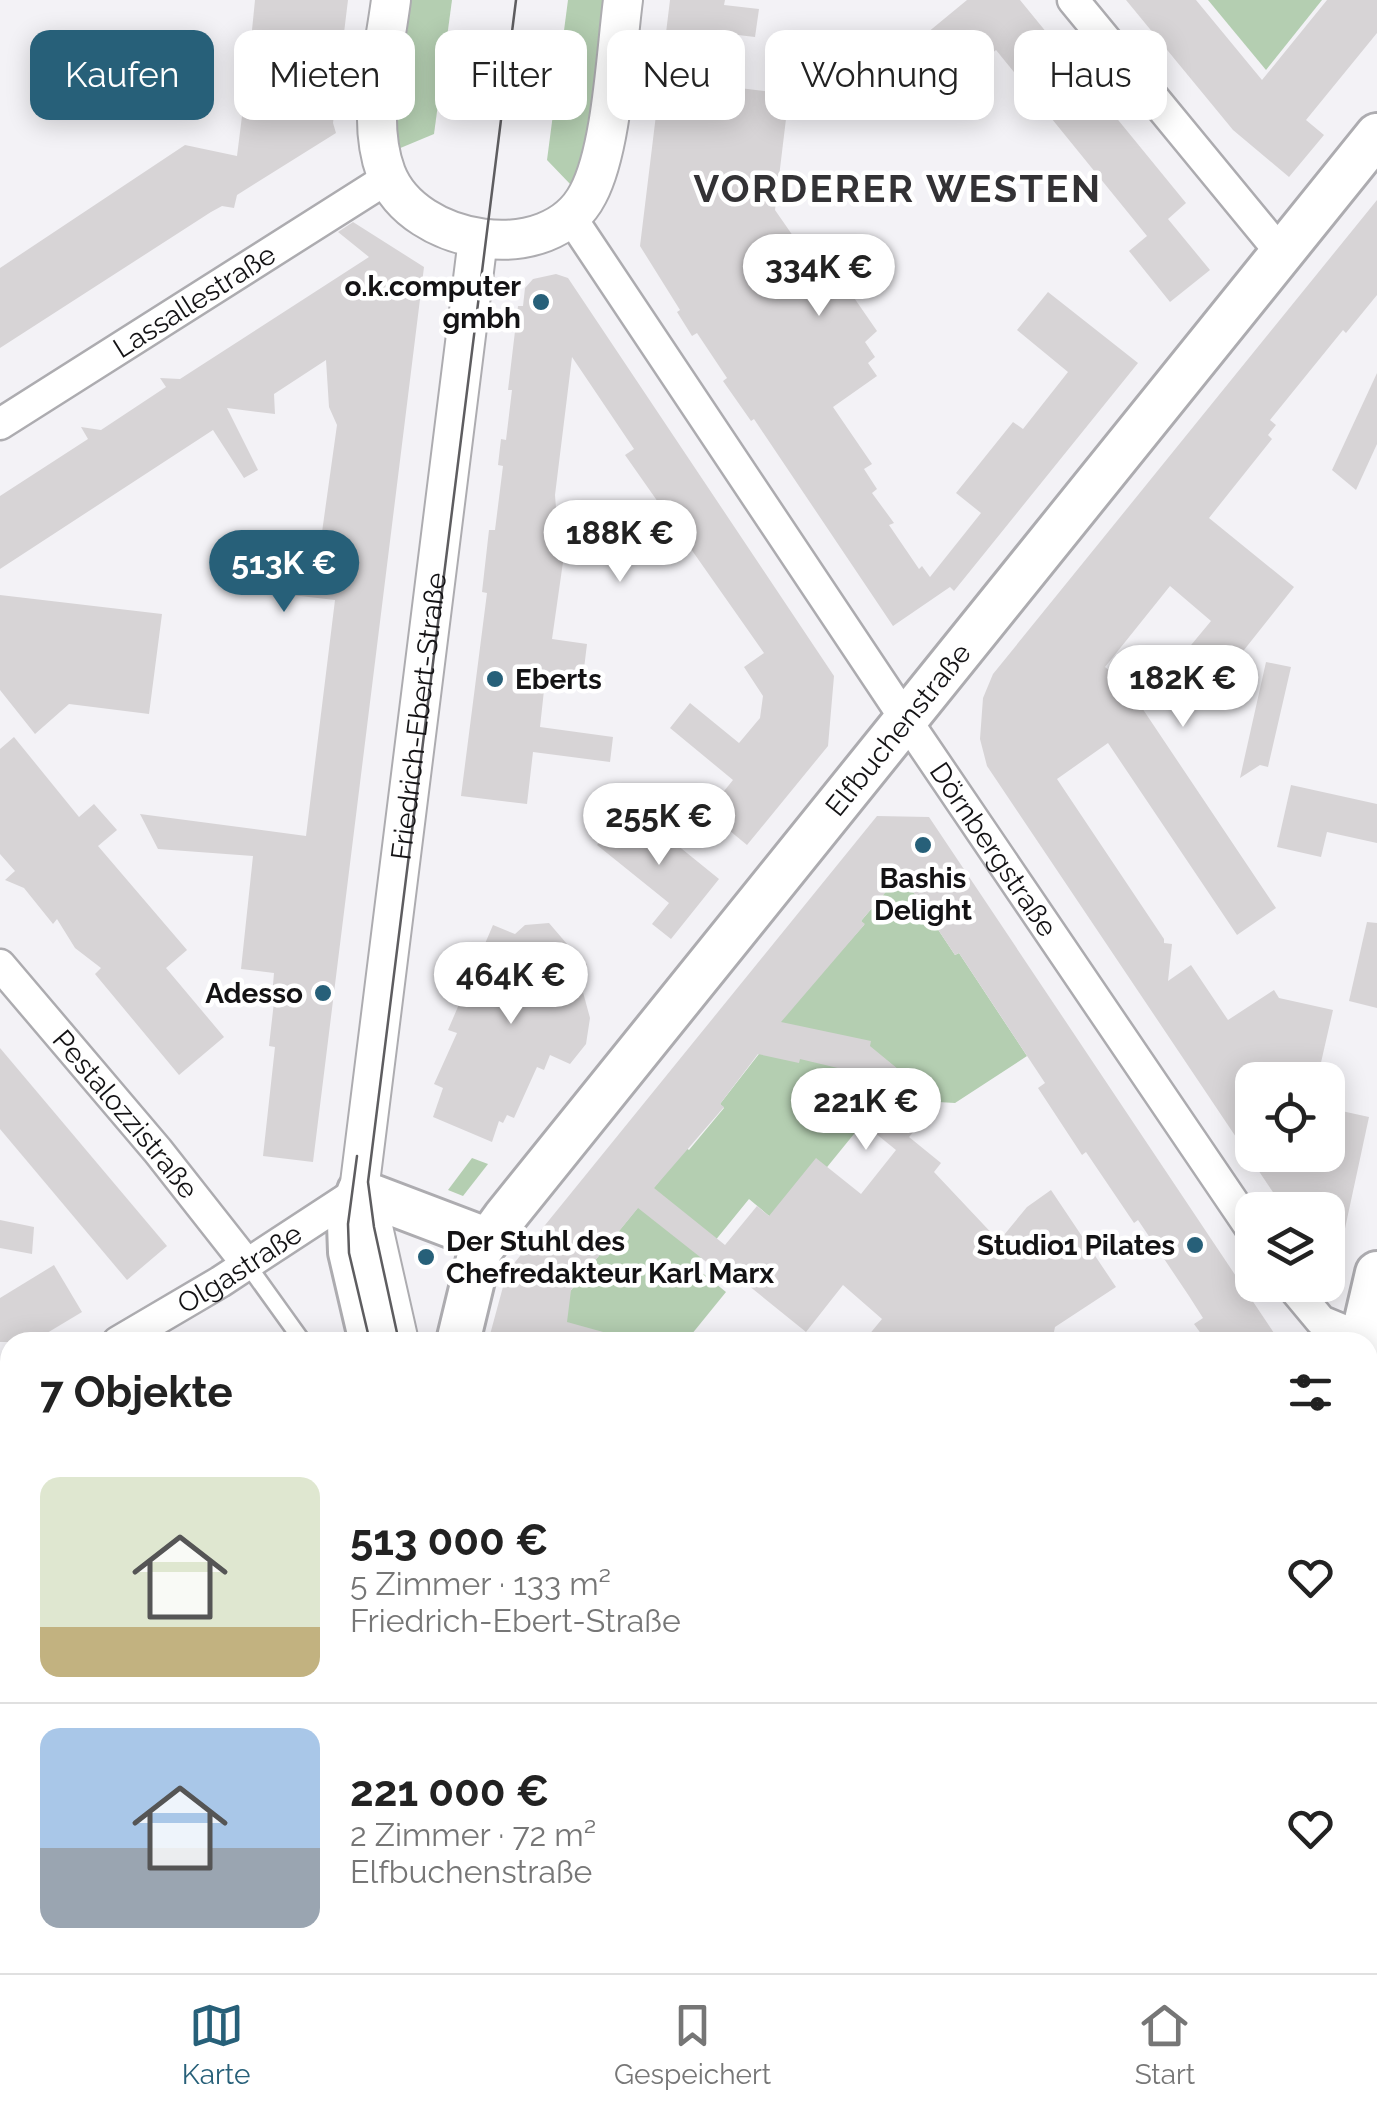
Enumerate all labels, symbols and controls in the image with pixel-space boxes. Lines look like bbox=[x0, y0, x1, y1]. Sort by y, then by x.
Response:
chip: Kaufen bbox=[30, 30, 214, 120]
chip: Mieten bbox=[234, 30, 415, 120]
chip: Filter bbox=[435, 30, 587, 120]
chip: Neu bbox=[607, 30, 745, 120]
chip: Wohnung bbox=[765, 30, 994, 120]
chip: Haus bbox=[1014, 30, 1167, 120]
district label: VORDERER WESTEN bbox=[694, 166, 1102, 211]
pin: 334K € bbox=[738, 234, 900, 319]
street label: Lassallestraße bbox=[107, 238, 282, 365]
text: 334K € bbox=[765, 248, 873, 285]
place label: o.k.computer gmbh bbox=[345, 270, 521, 335]
marker: o.k.computer gmbh bbox=[530, 291, 552, 313]
pin: 188K € bbox=[539, 500, 701, 585]
text: 188K € bbox=[566, 514, 674, 551]
pin: 513K € bbox=[203, 530, 365, 615]
text: 513K € bbox=[231, 544, 337, 581]
street label: Friedrich-Ebert-Straße bbox=[385, 571, 453, 862]
street label: Elfbuchenstraße bbox=[819, 637, 978, 823]
pin: 182K € bbox=[1102, 645, 1264, 730]
text: 182K € bbox=[1129, 659, 1237, 696]
place label: Eberts bbox=[515, 663, 602, 696]
marker: Eberts bbox=[484, 668, 506, 690]
street label: Dörnbergstraße bbox=[923, 756, 1064, 943]
pin: 255K € bbox=[578, 783, 740, 868]
text: 255K € bbox=[605, 797, 713, 834]
marker: Bashis Delight bbox=[912, 834, 934, 856]
place label: Bashis Delight bbox=[874, 862, 972, 927]
pin: 464K € bbox=[430, 942, 592, 1027]
text: 464K € bbox=[456, 956, 566, 993]
place label: Adesso bbox=[205, 977, 303, 1010]
marker: Adesso bbox=[312, 982, 334, 1004]
street label: Pestalozzistraße bbox=[46, 1024, 205, 1205]
map controls bbox=[1235, 1062, 1345, 1302]
button: locate bbox=[1235, 1062, 1345, 1172]
pin: 221K € bbox=[785, 1068, 947, 1153]
text: 221K € bbox=[813, 1082, 919, 1119]
button: layers bbox=[1235, 1192, 1345, 1302]
street label: Olgastraße bbox=[171, 1217, 308, 1320]
place label: Der Stuhl des Chefredakteur Karl Marx bbox=[446, 1225, 774, 1290]
place label: Studio1 Pilates bbox=[977, 1229, 1175, 1262]
marker: Studio1 Pilates bbox=[1184, 1234, 1206, 1256]
marker: Der Stuhl des Chefredakteur Karl Marx bbox=[415, 1246, 437, 1268]
icon: filters bbox=[1283, 1365, 1338, 1420]
text: 7 Objekte bbox=[40, 1368, 233, 1417]
text: 513 000 € bbox=[350, 1516, 549, 1565]
icon: home bbox=[120, 1517, 240, 1637]
icon: heart bbox=[1283, 1550, 1338, 1605]
text: 5 Zimmer · 133 m² bbox=[350, 1565, 611, 1602]
text: Friedrich-Ebert-Straße bbox=[350, 1602, 681, 1639]
text: 221 000 € bbox=[350, 1767, 549, 1816]
icon: home bbox=[120, 1768, 240, 1888]
icon: heart bbox=[1283, 1801, 1338, 1856]
text: 2 Zimmer · 72 m² bbox=[350, 1816, 596, 1853]
text: Elfbuchenstraße bbox=[350, 1853, 592, 1890]
tab: Karte bbox=[182, 1998, 250, 2091]
tab: Gespeichert bbox=[614, 1998, 771, 2091]
tab: Start bbox=[1135, 1998, 1195, 2091]

